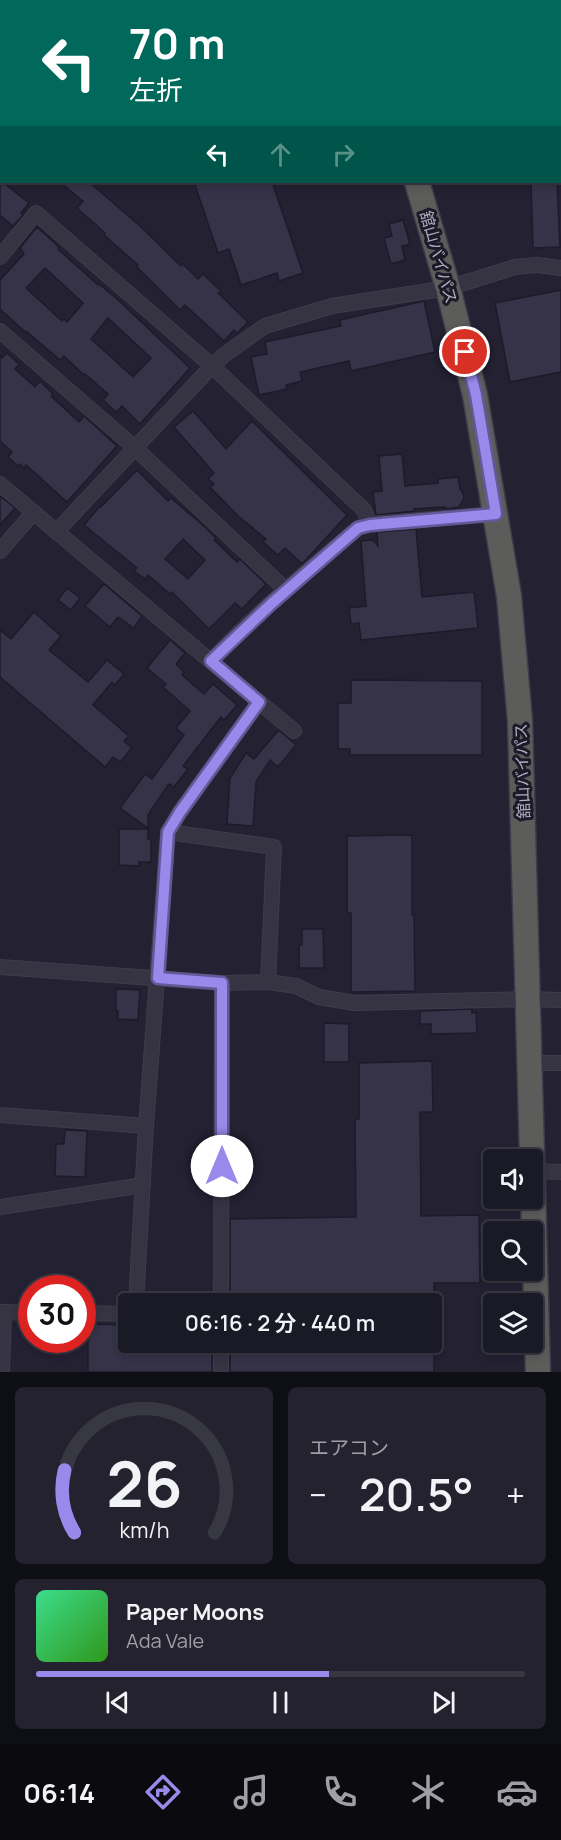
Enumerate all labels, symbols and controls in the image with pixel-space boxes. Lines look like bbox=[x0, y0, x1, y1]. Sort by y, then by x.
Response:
text: 70 m bbox=[129, 14, 225, 72]
icon: left bbox=[30, 24, 108, 102]
text: 左折 bbox=[129, 71, 183, 108]
icon: left bbox=[201, 138, 234, 171]
icon: ahead bbox=[264, 138, 297, 171]
icon: right bbox=[327, 138, 360, 171]
street label: 舘山バイパス bbox=[415, 208, 463, 306]
pin bbox=[439, 326, 490, 377]
icon: arrive bbox=[448, 335, 481, 368]
street label: 舘山バイパス bbox=[509, 723, 535, 819]
position arrow bbox=[190, 1134, 254, 1198]
map controls bbox=[483, 1149, 543, 1353]
button: sound bbox=[483, 1149, 543, 1209]
button: search bbox=[483, 1221, 543, 1281]
speed limit sign: 30 bbox=[18, 1275, 96, 1353]
button: layers bbox=[483, 1293, 543, 1353]
text: 06:16 · 2 分 · 440 m bbox=[185, 1308, 375, 1338]
text: エアコン bbox=[309, 1434, 389, 1461]
text: 26 bbox=[106, 1440, 182, 1526]
text: 20.5° bbox=[359, 1463, 474, 1525]
text: − bbox=[309, 1472, 327, 1517]
text: + bbox=[506, 1472, 525, 1517]
text: km/h bbox=[119, 1515, 169, 1544]
text: Paper Moons bbox=[126, 1597, 264, 1627]
text: Ada Vale bbox=[126, 1627, 204, 1654]
icon: previous bbox=[101, 1686, 134, 1719]
icon: pause bbox=[264, 1686, 297, 1719]
icon: next bbox=[427, 1686, 460, 1719]
icon: directions bbox=[142, 1771, 184, 1813]
icon: music bbox=[230, 1771, 272, 1813]
icon: phone bbox=[319, 1771, 361, 1813]
icon: climate bbox=[407, 1771, 449, 1813]
icon: car bbox=[496, 1771, 538, 1813]
text: 06:14 bbox=[23, 1774, 95, 1811]

